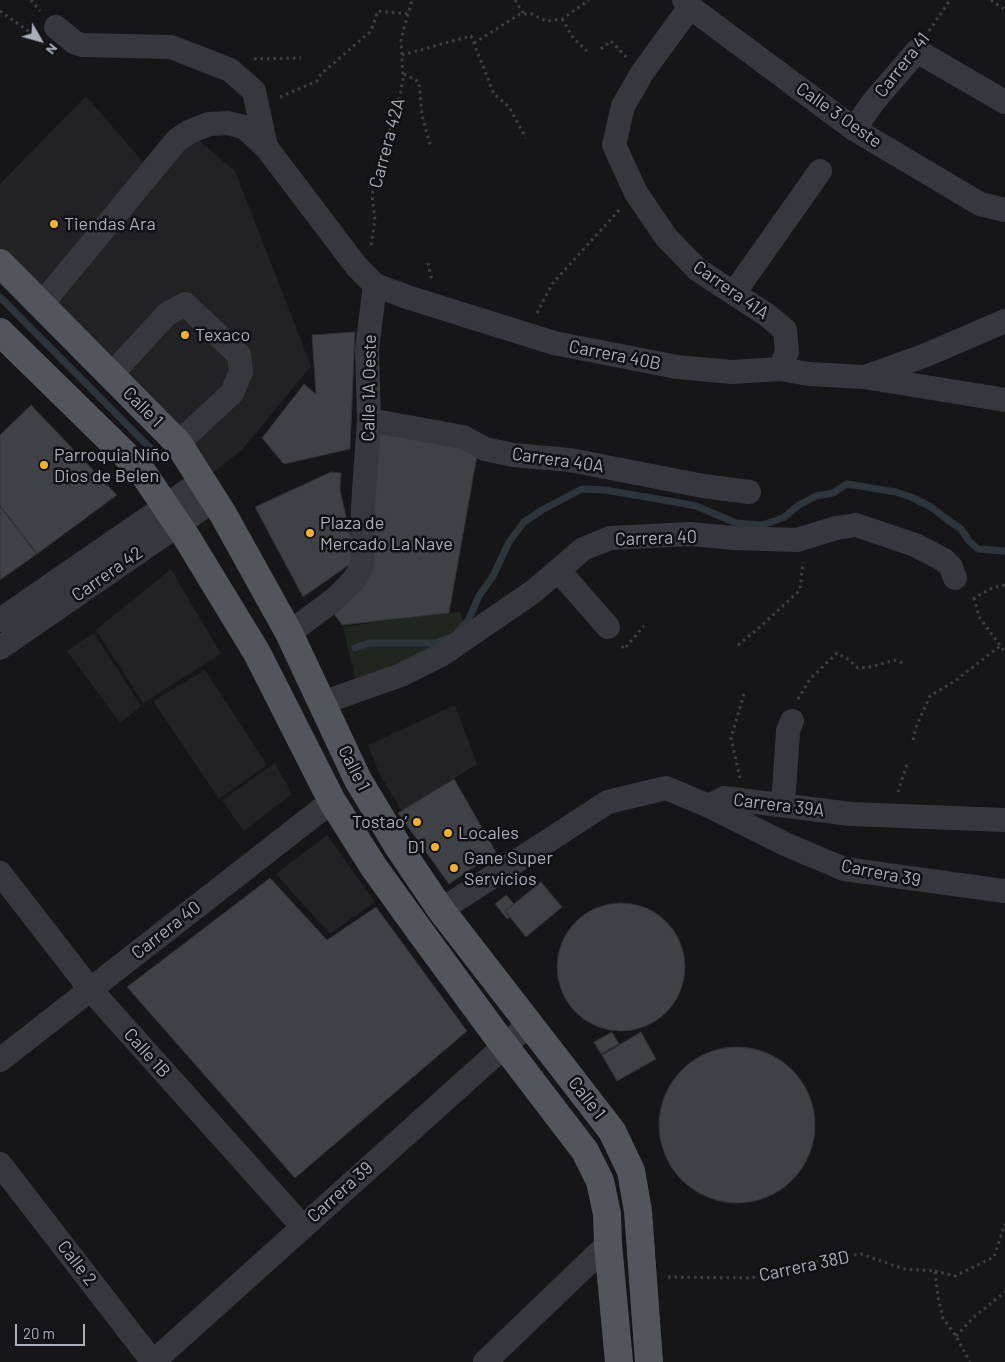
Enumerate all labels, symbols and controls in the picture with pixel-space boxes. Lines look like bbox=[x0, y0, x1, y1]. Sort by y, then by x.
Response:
north arrow bbox=[15, 15, 65, 65]
street label: Carrera 41 bbox=[870, 28, 934, 102]
text: N bbox=[43, 41, 62, 58]
street label: Calle 3 Oeste bbox=[792, 78, 886, 152]
street label: Carrera 42A bbox=[365, 96, 409, 190]
place label: Tiendas Ara bbox=[64, 213, 156, 235]
marker: Tiendas Ara bbox=[48, 218, 60, 230]
street label: Carrera 41A bbox=[689, 256, 773, 324]
place label: Texaco bbox=[195, 324, 250, 346]
marker: Texaco bbox=[179, 329, 191, 341]
street label: Calle 1A Oeste bbox=[357, 334, 381, 442]
street label: Carrera 40B bbox=[567, 335, 663, 375]
street label: Calle 1 bbox=[118, 382, 168, 432]
street label: Carrera 40A bbox=[510, 443, 606, 477]
place label: Parroquia Niño Dios de Belen bbox=[54, 444, 170, 486]
marker: Parroquia Niño Dios de Belen bbox=[38, 459, 50, 471]
place label: Plaza de Mercado La Nave bbox=[320, 512, 453, 554]
street label: Carrera 40 bbox=[615, 526, 697, 550]
marker: Plaza de Mercado La Nave bbox=[304, 527, 316, 539]
street label: Carrera 42 bbox=[67, 542, 147, 606]
street label: Calle 1 bbox=[334, 742, 374, 794]
street label: Carrera 39A bbox=[732, 789, 826, 821]
place label: Tostao’ bbox=[352, 811, 407, 833]
marker: Tostao’ bbox=[411, 816, 423, 828]
place label: Locales bbox=[458, 822, 519, 844]
marker: Locales bbox=[442, 827, 454, 839]
place label: D1 bbox=[408, 836, 425, 858]
marker: D1 bbox=[429, 841, 441, 853]
place label: Gane Super Servicios bbox=[464, 847, 553, 890]
street label: Carrera 39 bbox=[839, 855, 923, 891]
marker: Gane Super Servicios bbox=[448, 862, 460, 874]
street label: Carrera 40 bbox=[127, 896, 205, 964]
street label: Calle 1B bbox=[119, 1024, 175, 1082]
street label: Calle 1 bbox=[564, 1073, 610, 1123]
street label: Carrera 39 bbox=[303, 1157, 377, 1227]
street label: Calle 2 bbox=[53, 1236, 101, 1290]
street label: Carrera 38D bbox=[757, 1246, 851, 1286]
scale bar bbox=[18, 1314, 88, 1346]
text: 20 m bbox=[23, 1324, 55, 1342]

